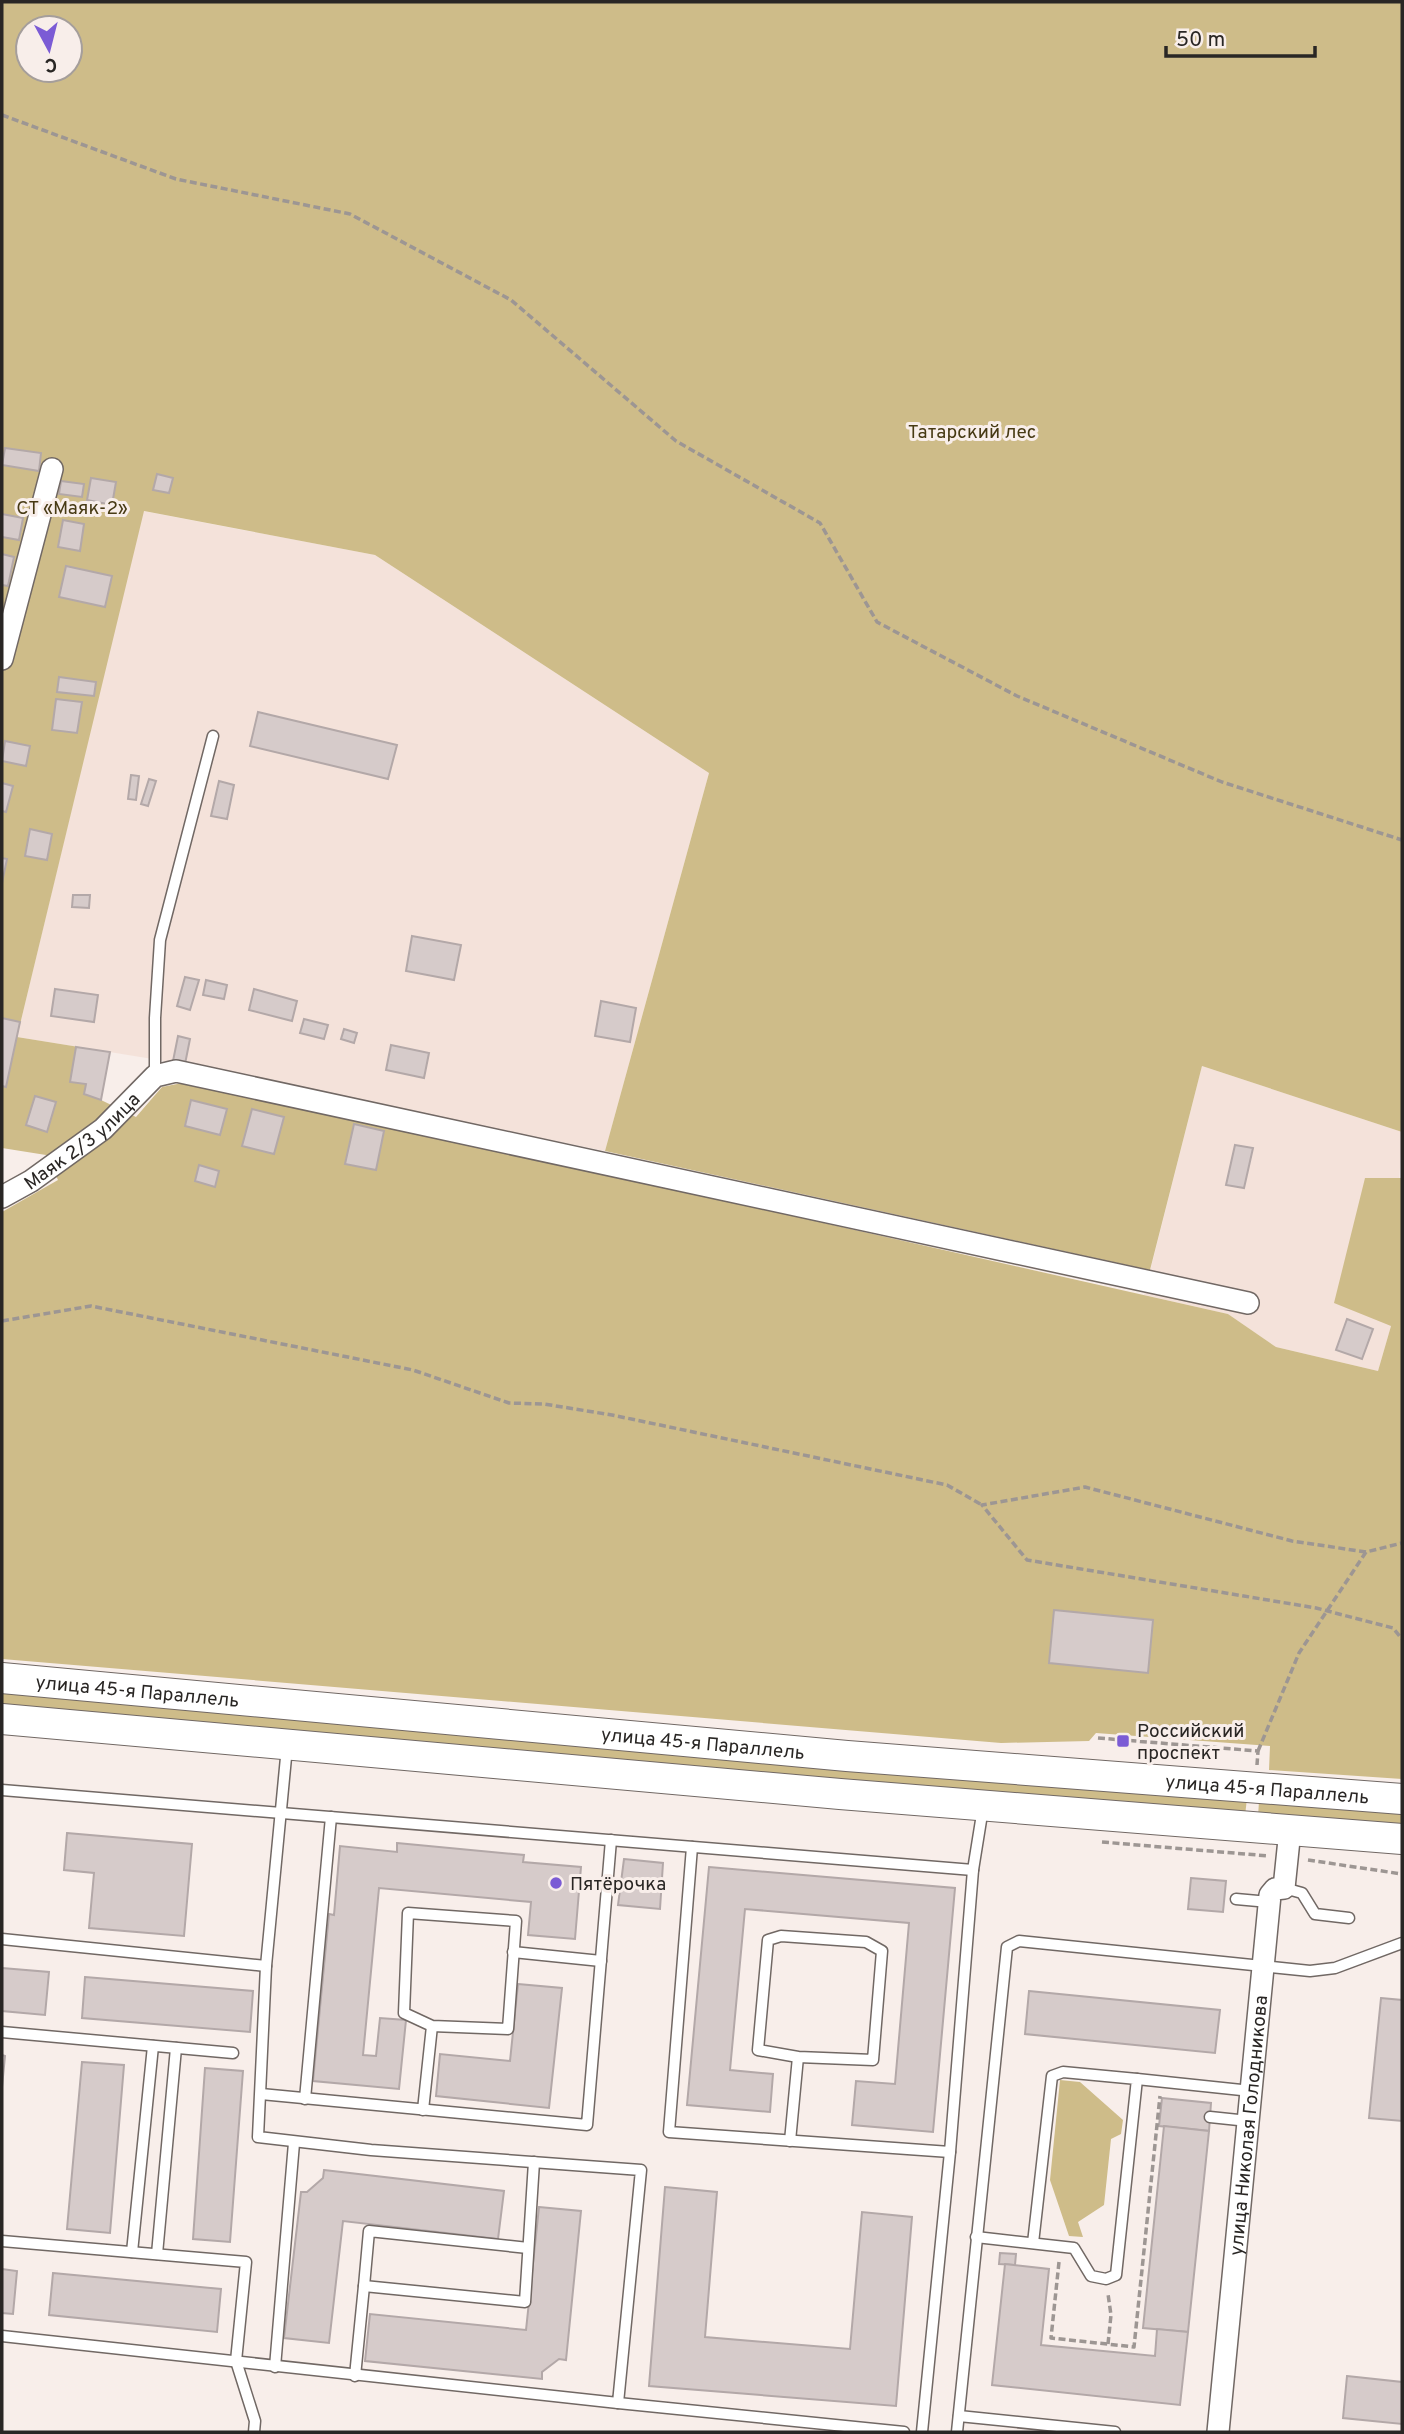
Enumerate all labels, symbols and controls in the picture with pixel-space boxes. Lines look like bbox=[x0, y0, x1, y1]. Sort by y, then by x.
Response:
north arrow bbox=[14, 14, 84, 84]
scale bar bbox=[1166, 14, 1315, 58]
text: 50 m bbox=[1176, 27, 1225, 54]
text: С bbox=[43, 51, 58, 77]
park label: Татарский лес bbox=[908, 421, 1036, 445]
park label: СТ «Маяк-2» bbox=[16, 497, 128, 521]
street label: Маяк 2/3 улица bbox=[20, 1088, 146, 1196]
street label: улица 45-я Параллель bbox=[34, 1671, 240, 1714]
place label: Российский проспект bbox=[1137, 1720, 1244, 1766]
street label: улица 45-я Параллель bbox=[600, 1723, 806, 1766]
marker: Российский проспект bbox=[1115, 1733, 1131, 1749]
street label: улица 45-я Параллель bbox=[1164, 1771, 1370, 1810]
place label: Пятёрочка bbox=[570, 1873, 666, 1897]
marker: Пятёрочка bbox=[548, 1875, 564, 1891]
street label: улица Николая Голодникова bbox=[1225, 1994, 1274, 2257]

